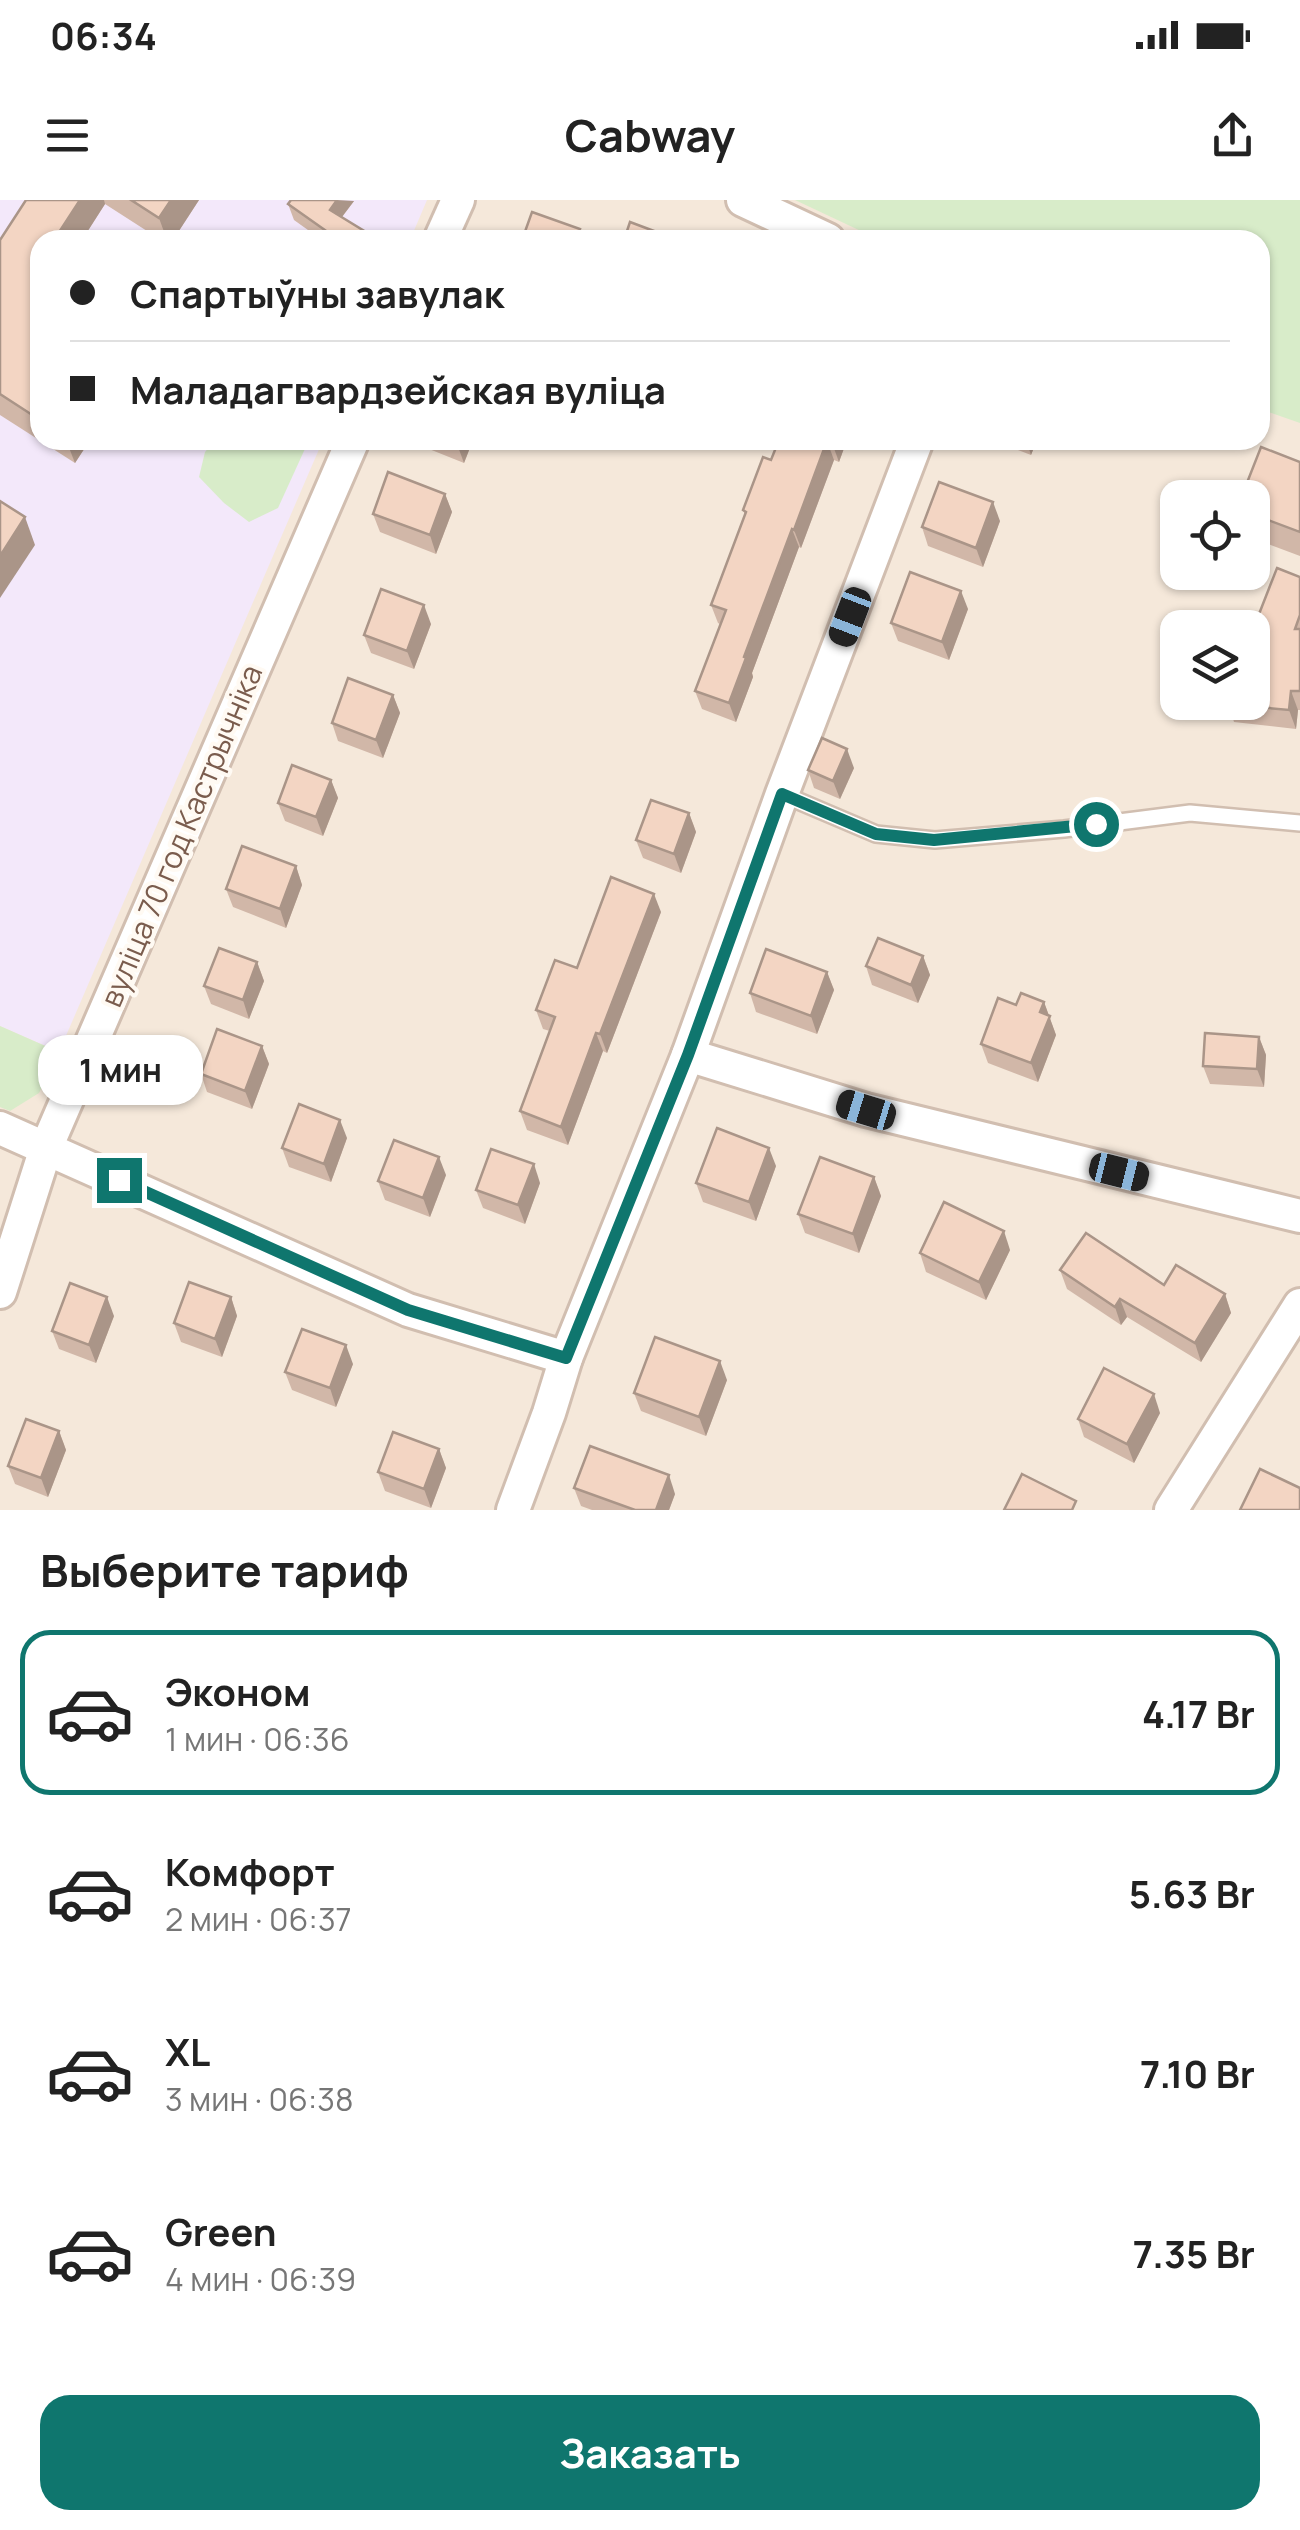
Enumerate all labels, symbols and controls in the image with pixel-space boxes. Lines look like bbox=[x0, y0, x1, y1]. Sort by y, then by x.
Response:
text: 06:34 bbox=[50, 9, 157, 61]
text: Cabway bbox=[565, 104, 735, 166]
icon: menu bbox=[40, 108, 95, 163]
icon: share bbox=[1205, 108, 1260, 163]
text: Спартыўны завулак bbox=[130, 267, 504, 319]
text: Маладагвардзейская вуліца bbox=[130, 363, 666, 415]
map controls bbox=[1160, 480, 1270, 720]
button: locate bbox=[1160, 480, 1270, 590]
car bbox=[825, 584, 875, 650]
button: layers bbox=[1160, 610, 1270, 720]
street label: вуліца 70 год Кастрычніка bbox=[90, 658, 271, 1013]
route start bbox=[1074, 802, 1119, 847]
callout: 1 мин bbox=[36, 1035, 202, 1105]
text: 1 мин bbox=[79, 1048, 162, 1092]
car bbox=[833, 1087, 899, 1133]
car bbox=[1086, 1150, 1152, 1194]
route end bbox=[97, 1158, 142, 1203]
text: Выберите тариф bbox=[40, 1539, 409, 1601]
text: Эконом bbox=[165, 1665, 311, 1717]
icon: car bbox=[45, 1668, 135, 1758]
text: 4.17 Br bbox=[1142, 1687, 1255, 1739]
text: 1 мин · 06:36 bbox=[165, 1717, 350, 1761]
text: Комфорт bbox=[165, 1845, 335, 1897]
icon: car bbox=[45, 1848, 135, 1938]
text: 5.63 Br bbox=[1129, 1867, 1255, 1919]
text: 2 мин · 06:37 bbox=[165, 1897, 352, 1941]
text: XL bbox=[165, 2025, 210, 2077]
icon: car bbox=[45, 2028, 135, 2118]
text: 7.10 Br bbox=[1140, 2047, 1255, 2099]
text: 3 мин · 06:38 bbox=[165, 2077, 354, 2121]
text: Green bbox=[165, 2205, 277, 2257]
icon: car bbox=[45, 2208, 135, 2298]
text: 7.35 Br bbox=[1133, 2227, 1255, 2279]
text: 4 мин · 06:39 bbox=[165, 2257, 356, 2301]
button: Заказать bbox=[40, 2395, 1260, 2510]

